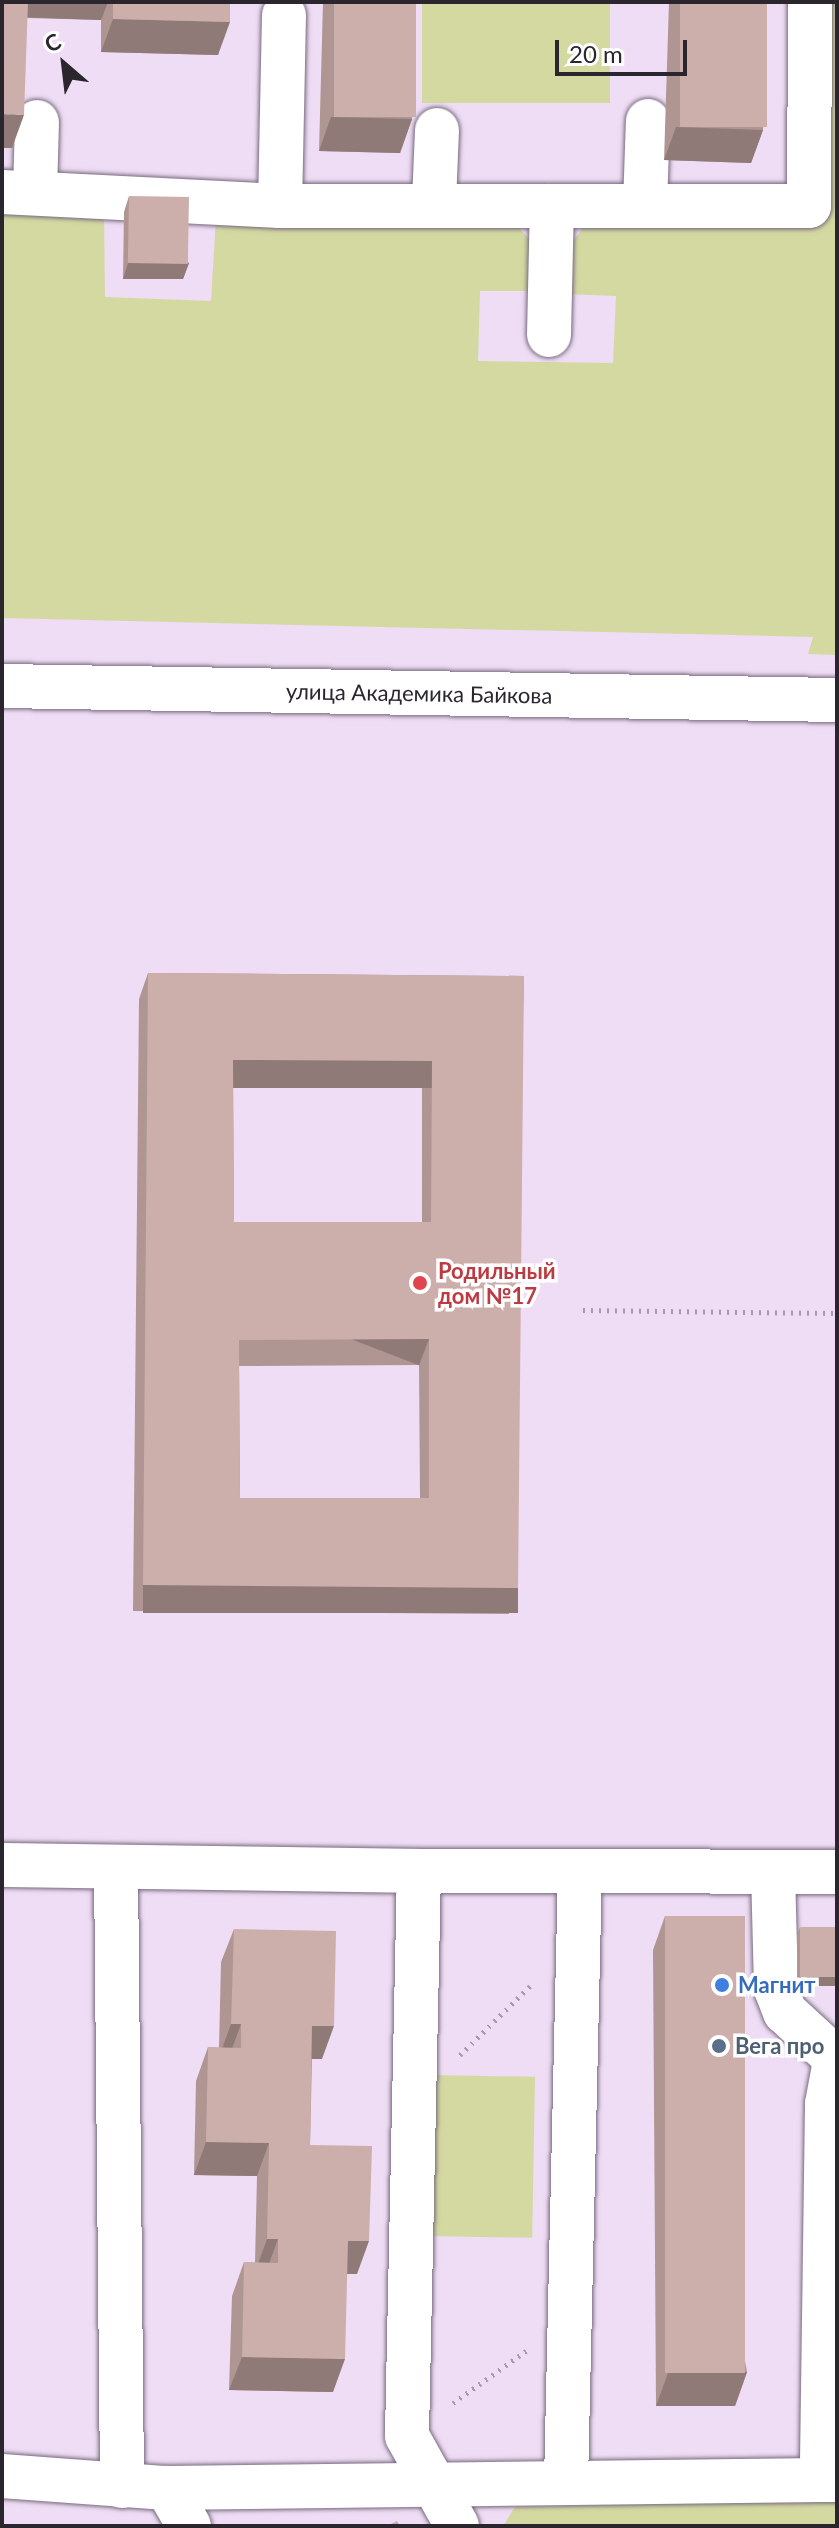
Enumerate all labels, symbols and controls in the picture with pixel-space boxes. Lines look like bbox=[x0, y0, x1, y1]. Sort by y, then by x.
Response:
north arrow bbox=[24, 24, 104, 104]
scale bar bbox=[559, 24, 691, 74]
text: С bbox=[40, 27, 65, 58]
text: 20 m bbox=[569, 39, 623, 68]
street label: улица Академика Байкова bbox=[286, 677, 552, 709]
place label: Родильный дом №17 bbox=[438, 1257, 556, 1308]
marker: Родильный дом №17 bbox=[409, 1272, 431, 1294]
place label: Магнит bbox=[738, 1972, 816, 1998]
marker: Магнит bbox=[713, 1976, 731, 1994]
place label: Вега про bbox=[735, 2033, 824, 2059]
marker: Вега про bbox=[710, 2037, 728, 2055]

